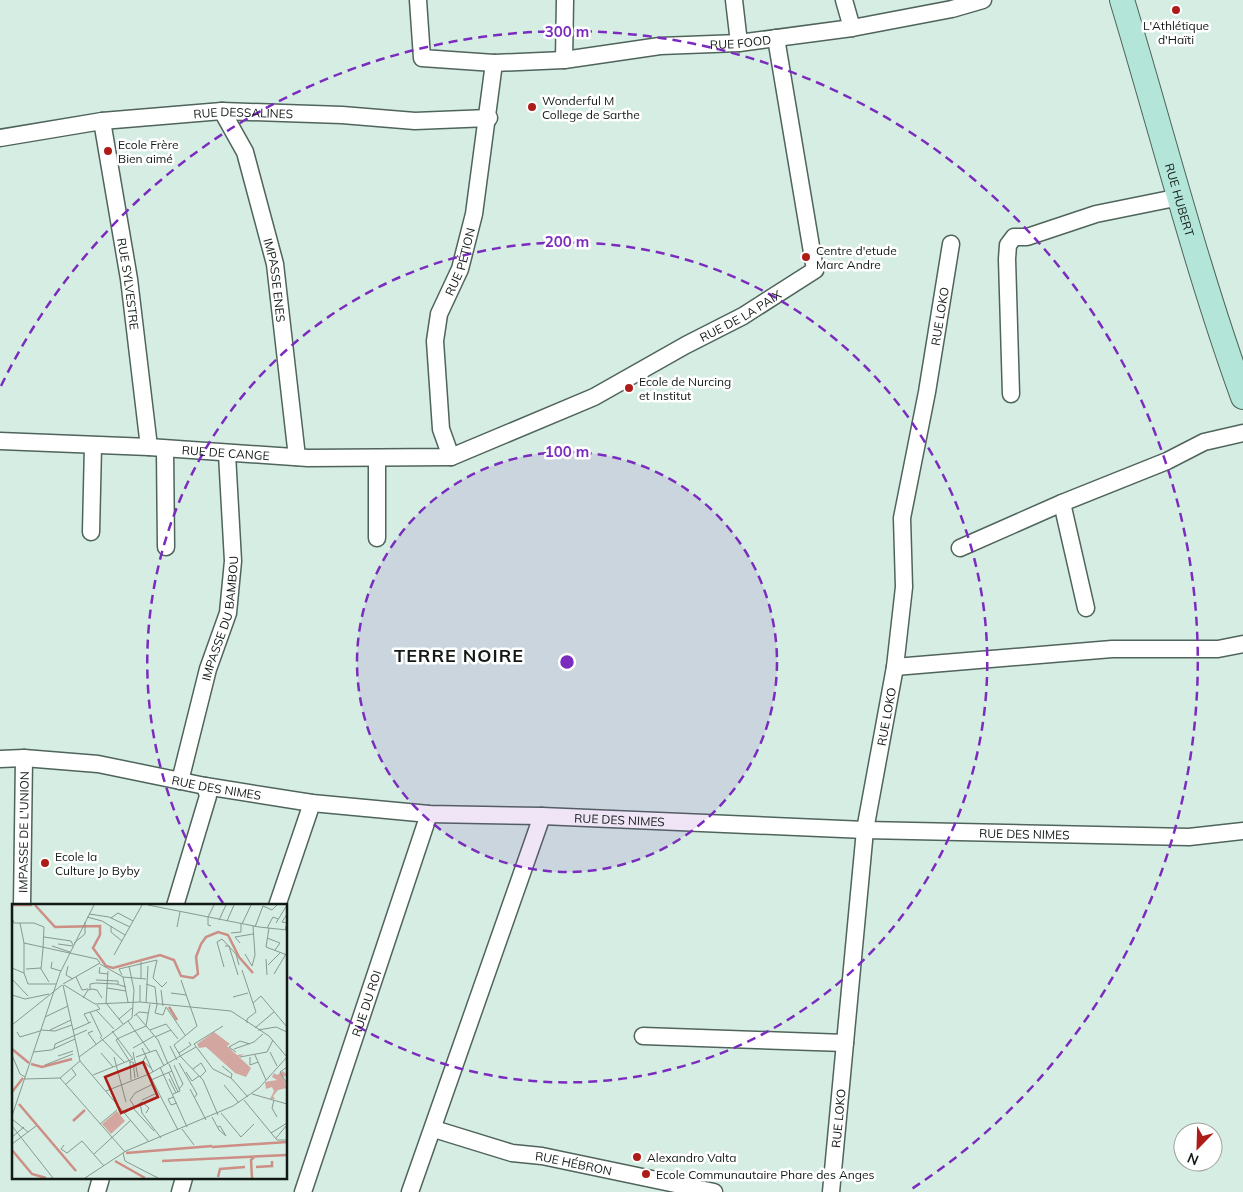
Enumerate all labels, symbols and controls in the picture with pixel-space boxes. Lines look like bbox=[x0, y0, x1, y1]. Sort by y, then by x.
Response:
marker: L'Athlétique d'Haïti bbox=[1170, 4, 1182, 16]
place label: L'Athlétique d'Haïti bbox=[1143, 18, 1209, 47]
text: 300 m bbox=[545, 22, 589, 41]
street label: RUE FOOD bbox=[710, 31, 772, 52]
place label: Wonderful M College de Sarthe bbox=[542, 93, 640, 122]
marker: Wonderful M College de Sarthe bbox=[526, 101, 538, 113]
street label: RUE DESSALINES bbox=[193, 103, 293, 121]
place label: Ecole Frère Bien aimé bbox=[118, 137, 178, 166]
marker: Ecole Frère Bien aimé bbox=[102, 145, 114, 157]
street label: RUE HUBERT bbox=[1162, 161, 1198, 239]
street label: RUE PÉTION bbox=[441, 226, 478, 298]
text: 200 m bbox=[545, 232, 589, 251]
street label: RUE SYLVESTRE bbox=[115, 237, 142, 331]
street label: IMPASSE ENES bbox=[261, 237, 289, 323]
place label: Centre d'etude Marc Andre bbox=[816, 243, 897, 272]
marker: Centre d'etude Marc Andre bbox=[800, 251, 812, 263]
street label: RUE DE LA PAIX bbox=[697, 286, 784, 344]
street label: RUE LOKO bbox=[927, 286, 951, 347]
place label: Ecole de Nurcing et Institut bbox=[639, 374, 731, 403]
marker: Ecole de Nurcing et Institut bbox=[623, 382, 635, 394]
street label: RUE DE CANGE bbox=[181, 442, 270, 463]
text: 100 m bbox=[545, 442, 589, 461]
street label: IMPASSE DU BAMBOU bbox=[198, 555, 241, 682]
district label: TERRE NOIRE bbox=[394, 644, 524, 667]
centre of rings bbox=[558, 653, 576, 671]
street label: RUE LOKO bbox=[873, 686, 899, 747]
street label: IMPASSE DE L'UNION bbox=[15, 771, 31, 893]
street label: RUE DES NIMES bbox=[170, 772, 262, 802]
street label: RUE DES NIMES bbox=[574, 810, 665, 829]
street label: RUE DES NIMES bbox=[979, 825, 1070, 842]
place label: Ecole la Culture Jo Byby bbox=[55, 849, 140, 878]
marker: Ecole la Culture Jo Byby bbox=[39, 857, 51, 869]
inset map bbox=[12, 904, 288, 1180]
street label: RUE DU ROI bbox=[348, 968, 384, 1038]
street label: RUE LOKO bbox=[828, 1088, 848, 1148]
north arrow bbox=[1173, 1122, 1223, 1172]
street label: RUE HÉBRON bbox=[534, 1148, 613, 1178]
text: N bbox=[1185, 1149, 1201, 1169]
place label: Alexandro Valta bbox=[647, 1150, 736, 1165]
marker: Alexandro Valta bbox=[631, 1151, 643, 1163]
place label: Ecole Communautaire Phare des Anges bbox=[656, 1167, 875, 1182]
marker: Ecole Communautaire Phare des Anges bbox=[640, 1168, 652, 1180]

